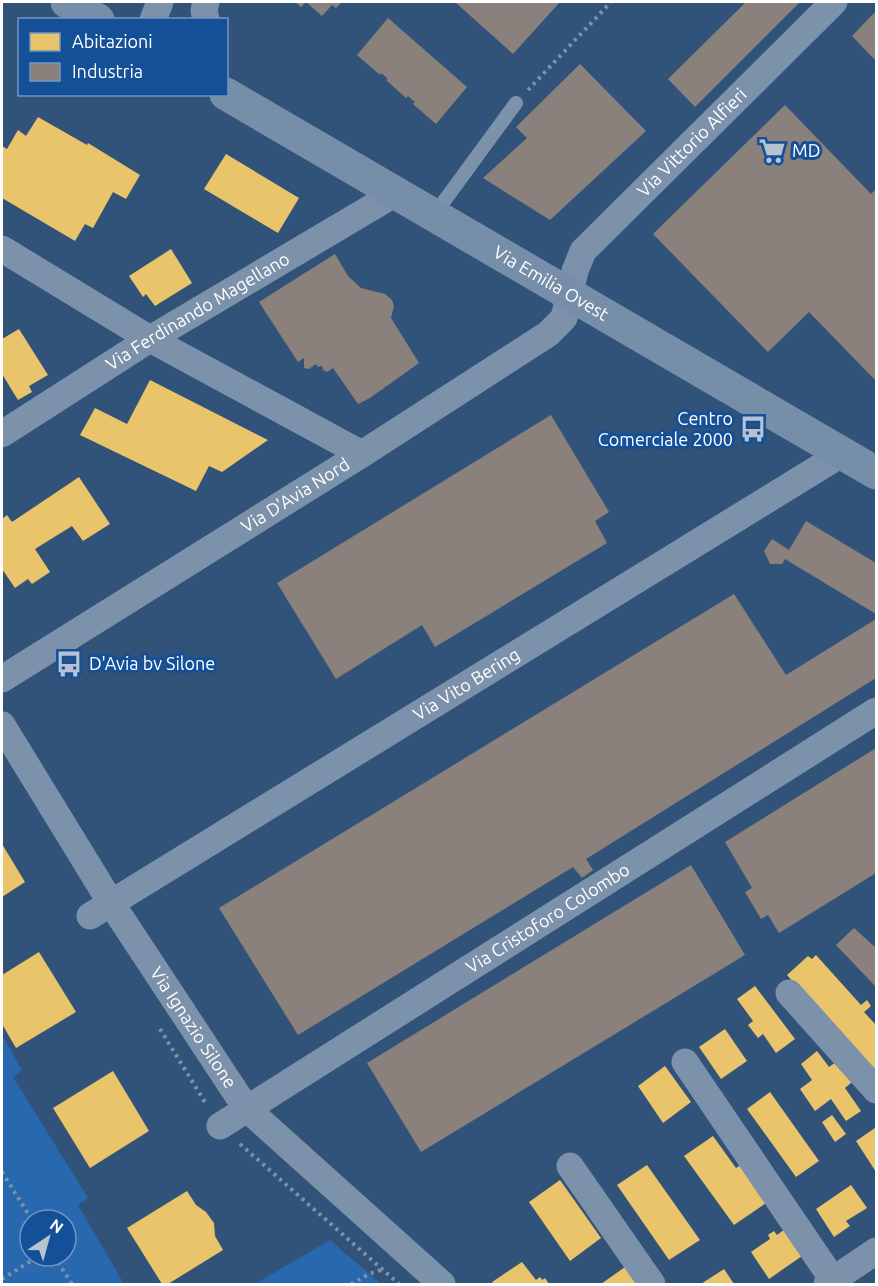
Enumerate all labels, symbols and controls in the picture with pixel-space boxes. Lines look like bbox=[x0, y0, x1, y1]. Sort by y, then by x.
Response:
legend bbox=[18, 18, 228, 96]
text: Abitazioni bbox=[72, 31, 153, 51]
text: Industria bbox=[72, 61, 143, 81]
street label: Via Vittorio Alfieri bbox=[633, 84, 750, 200]
supermarket icon: MD bbox=[757, 136, 787, 166]
place label: MD bbox=[792, 140, 820, 160]
street label: Via Emilia Ovest bbox=[490, 241, 612, 324]
street label: Via Ferdinando Magellano bbox=[102, 248, 293, 374]
place label: Centro Comerciale 2000 bbox=[598, 408, 733, 449]
bus stop icon: Centro Comerciale 2000 bbox=[738, 414, 768, 444]
street label: Via D'Avia Nord bbox=[237, 453, 353, 536]
street label: Via Vito Bering bbox=[409, 643, 523, 724]
bus stop icon: D'Avia bv Silone bbox=[54, 649, 84, 679]
place label: D'Avia bv Silone bbox=[89, 653, 215, 673]
street label: Via Cristoforo Colombo bbox=[462, 859, 633, 977]
street label: Via Ignazio Silone bbox=[147, 963, 241, 1091]
north arrow bbox=[18, 1208, 78, 1268]
text: N bbox=[47, 1215, 67, 1237]

